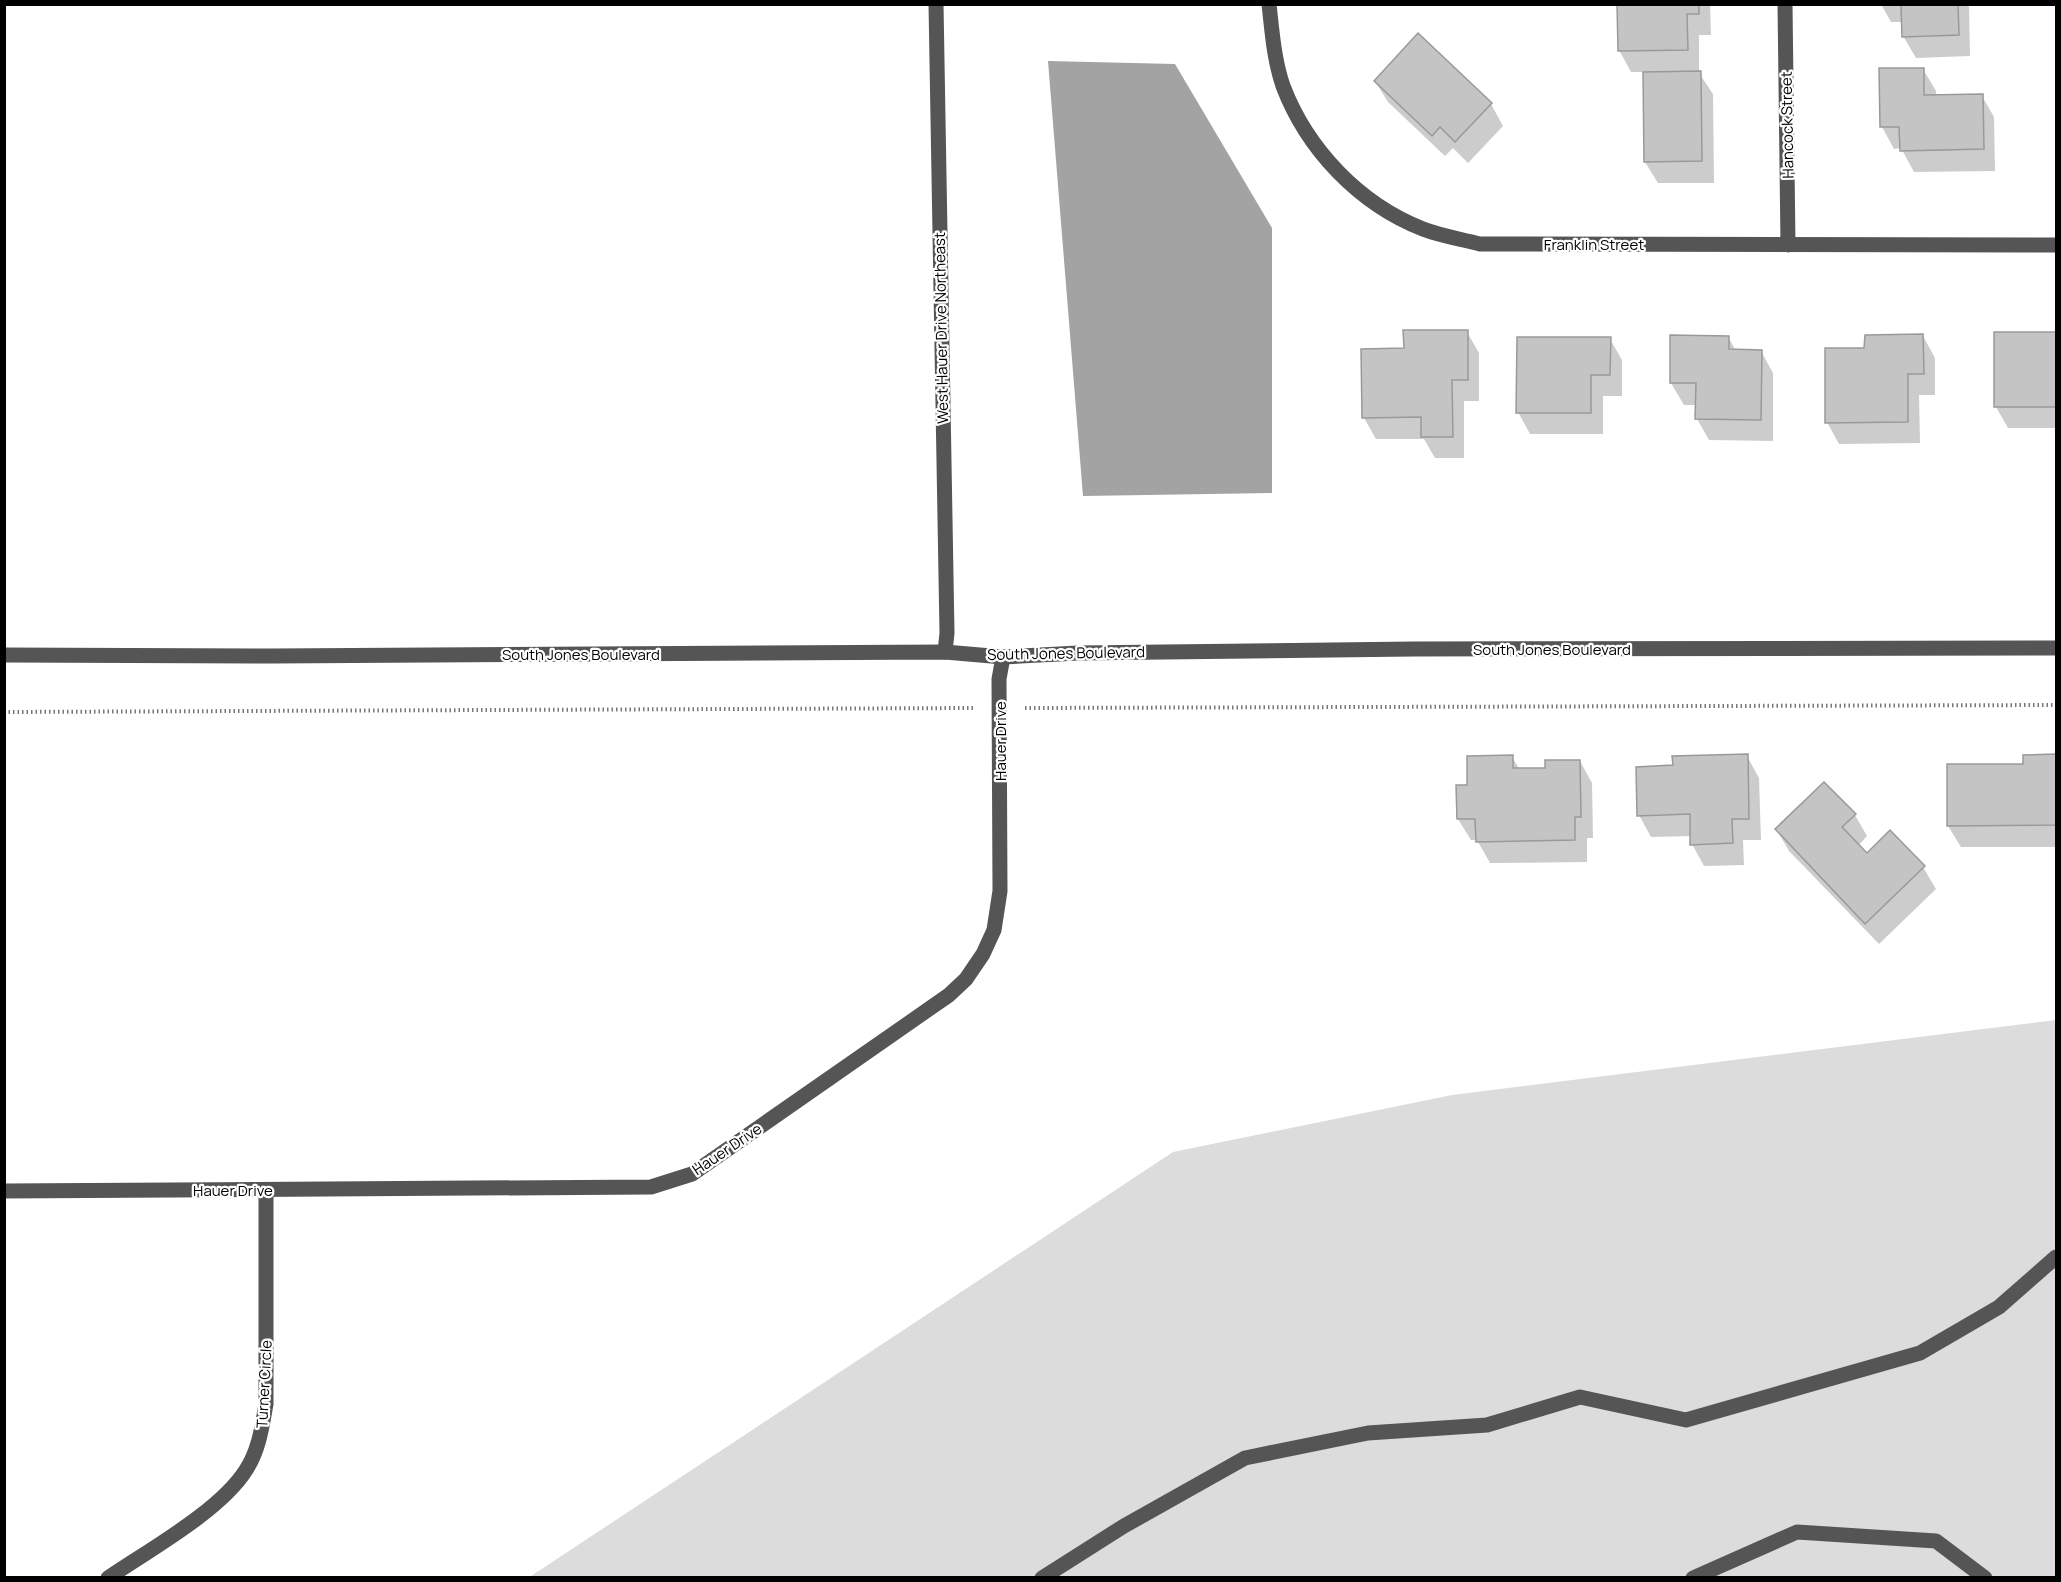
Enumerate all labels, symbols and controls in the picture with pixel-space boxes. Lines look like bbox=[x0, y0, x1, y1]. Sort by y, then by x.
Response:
street label: Hancock Street bbox=[1776, 71, 1798, 179]
street label: West Hauer Drive Northeast bbox=[929, 232, 953, 424]
street label: Franklin Street bbox=[1544, 234, 1644, 255]
street label: South Jones Boulevard bbox=[1473, 639, 1631, 660]
street label: South Jones Boulevard bbox=[987, 641, 1145, 665]
street label: South Jones Boulevard bbox=[502, 644, 660, 665]
street label: Hauer Drive bbox=[990, 701, 1011, 781]
street label: Hauer Drive bbox=[688, 1118, 766, 1180]
street label: Hauer Drive bbox=[193, 1180, 273, 1201]
street label: Turner Circle bbox=[251, 1339, 277, 1429]

